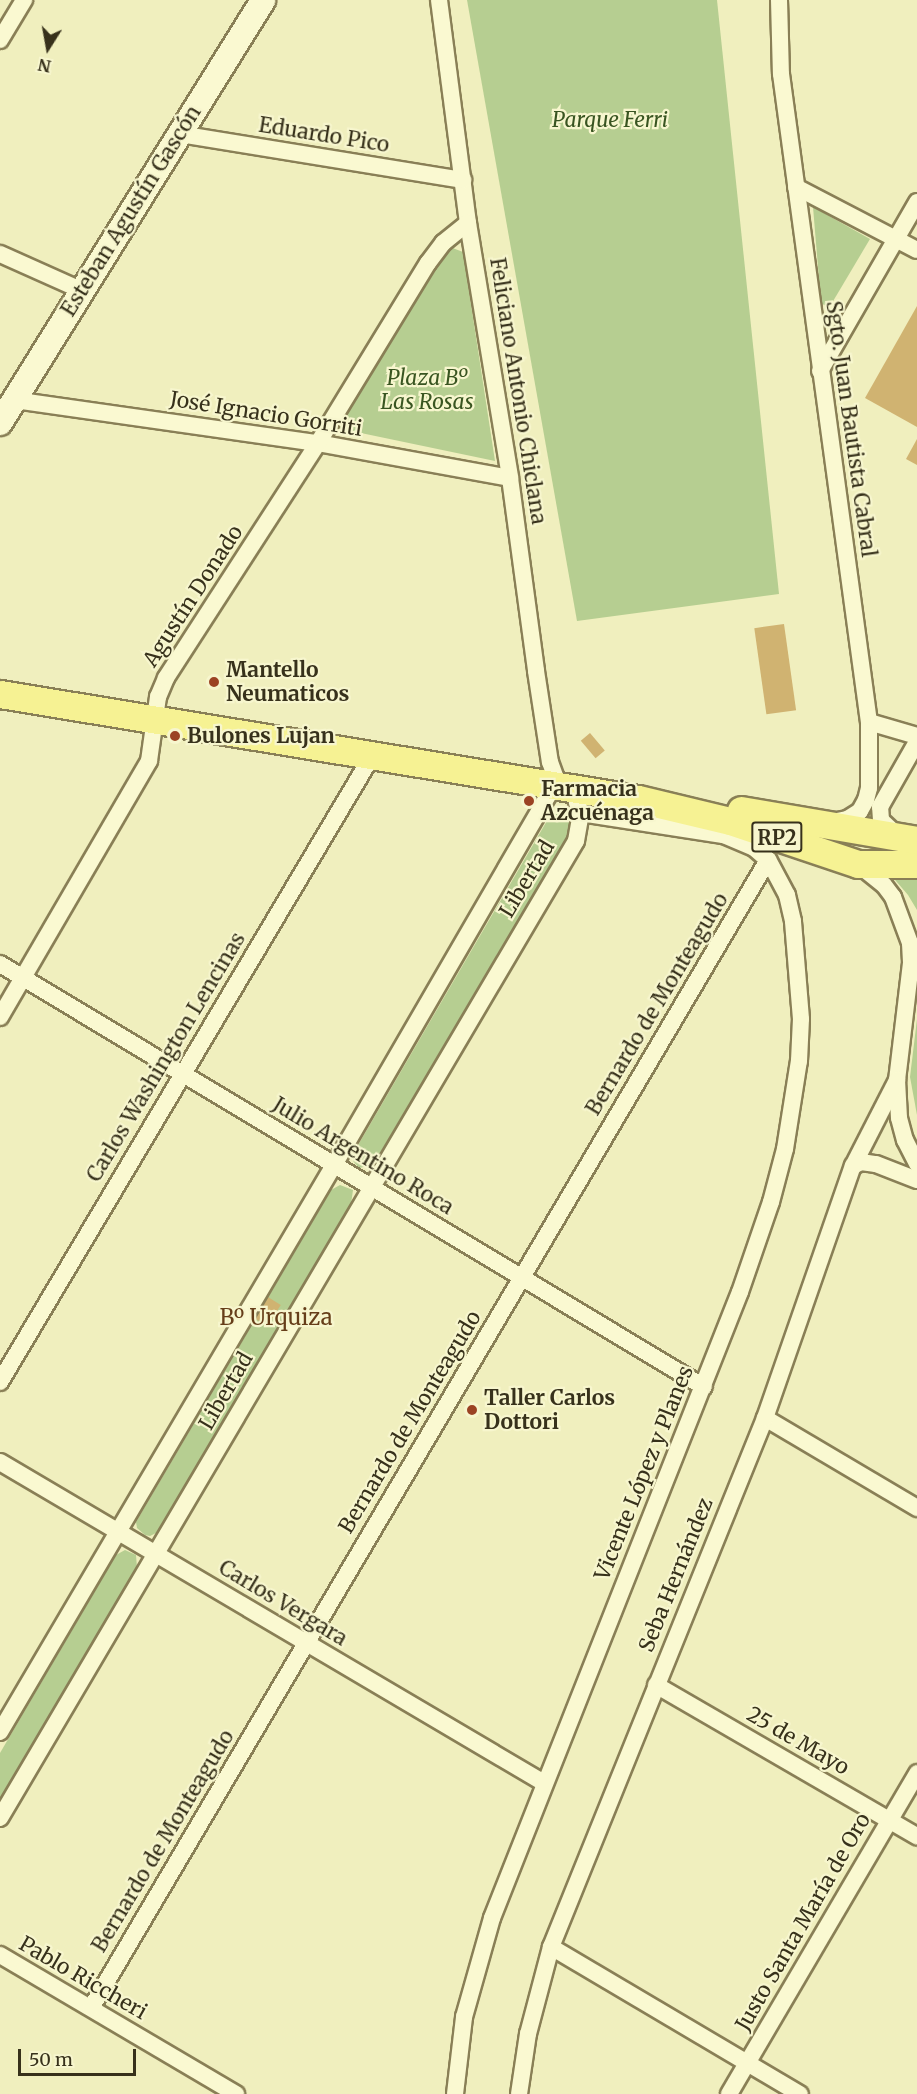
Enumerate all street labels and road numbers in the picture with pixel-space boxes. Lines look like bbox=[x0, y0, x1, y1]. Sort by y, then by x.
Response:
street label: Esteban Agustín Gascón bbox=[56, 101, 206, 321]
street label: Eduardo Pico bbox=[257, 112, 391, 158]
street label: Feliciano Antonio Chiclana bbox=[484, 256, 552, 526]
street label: Sgto. Juan Bautista Cabral bbox=[821, 299, 881, 559]
street label: José Ignacio Gorriti bbox=[168, 386, 364, 442]
street label: Agustín Donado bbox=[138, 520, 248, 672]
road number: RP2 bbox=[750, 820, 804, 854]
street label: Libertad bbox=[494, 836, 560, 922]
street label: Bernardo de Monteagudo bbox=[581, 888, 733, 1120]
street label: Carlos Washington Lencinas bbox=[81, 928, 251, 1186]
street label: Julio Argentino Roca bbox=[268, 1092, 458, 1220]
street label: Bernardo de Monteagudo bbox=[334, 1306, 486, 1538]
street label: Libertad bbox=[194, 1348, 258, 1434]
street label: Vicente López y Planes bbox=[589, 1362, 699, 1584]
street label: Seba Hernández bbox=[634, 1494, 718, 1656]
street label: Carlos Vergara bbox=[214, 1555, 352, 1651]
street label: 25 de Mayo bbox=[742, 1702, 854, 1780]
street label: Bernardo de Monteagudo bbox=[87, 1725, 239, 1957]
street label: Justo Santa María de Oro bbox=[730, 1809, 876, 2035]
street label: Pablo Riccheri bbox=[15, 1931, 151, 2025]

